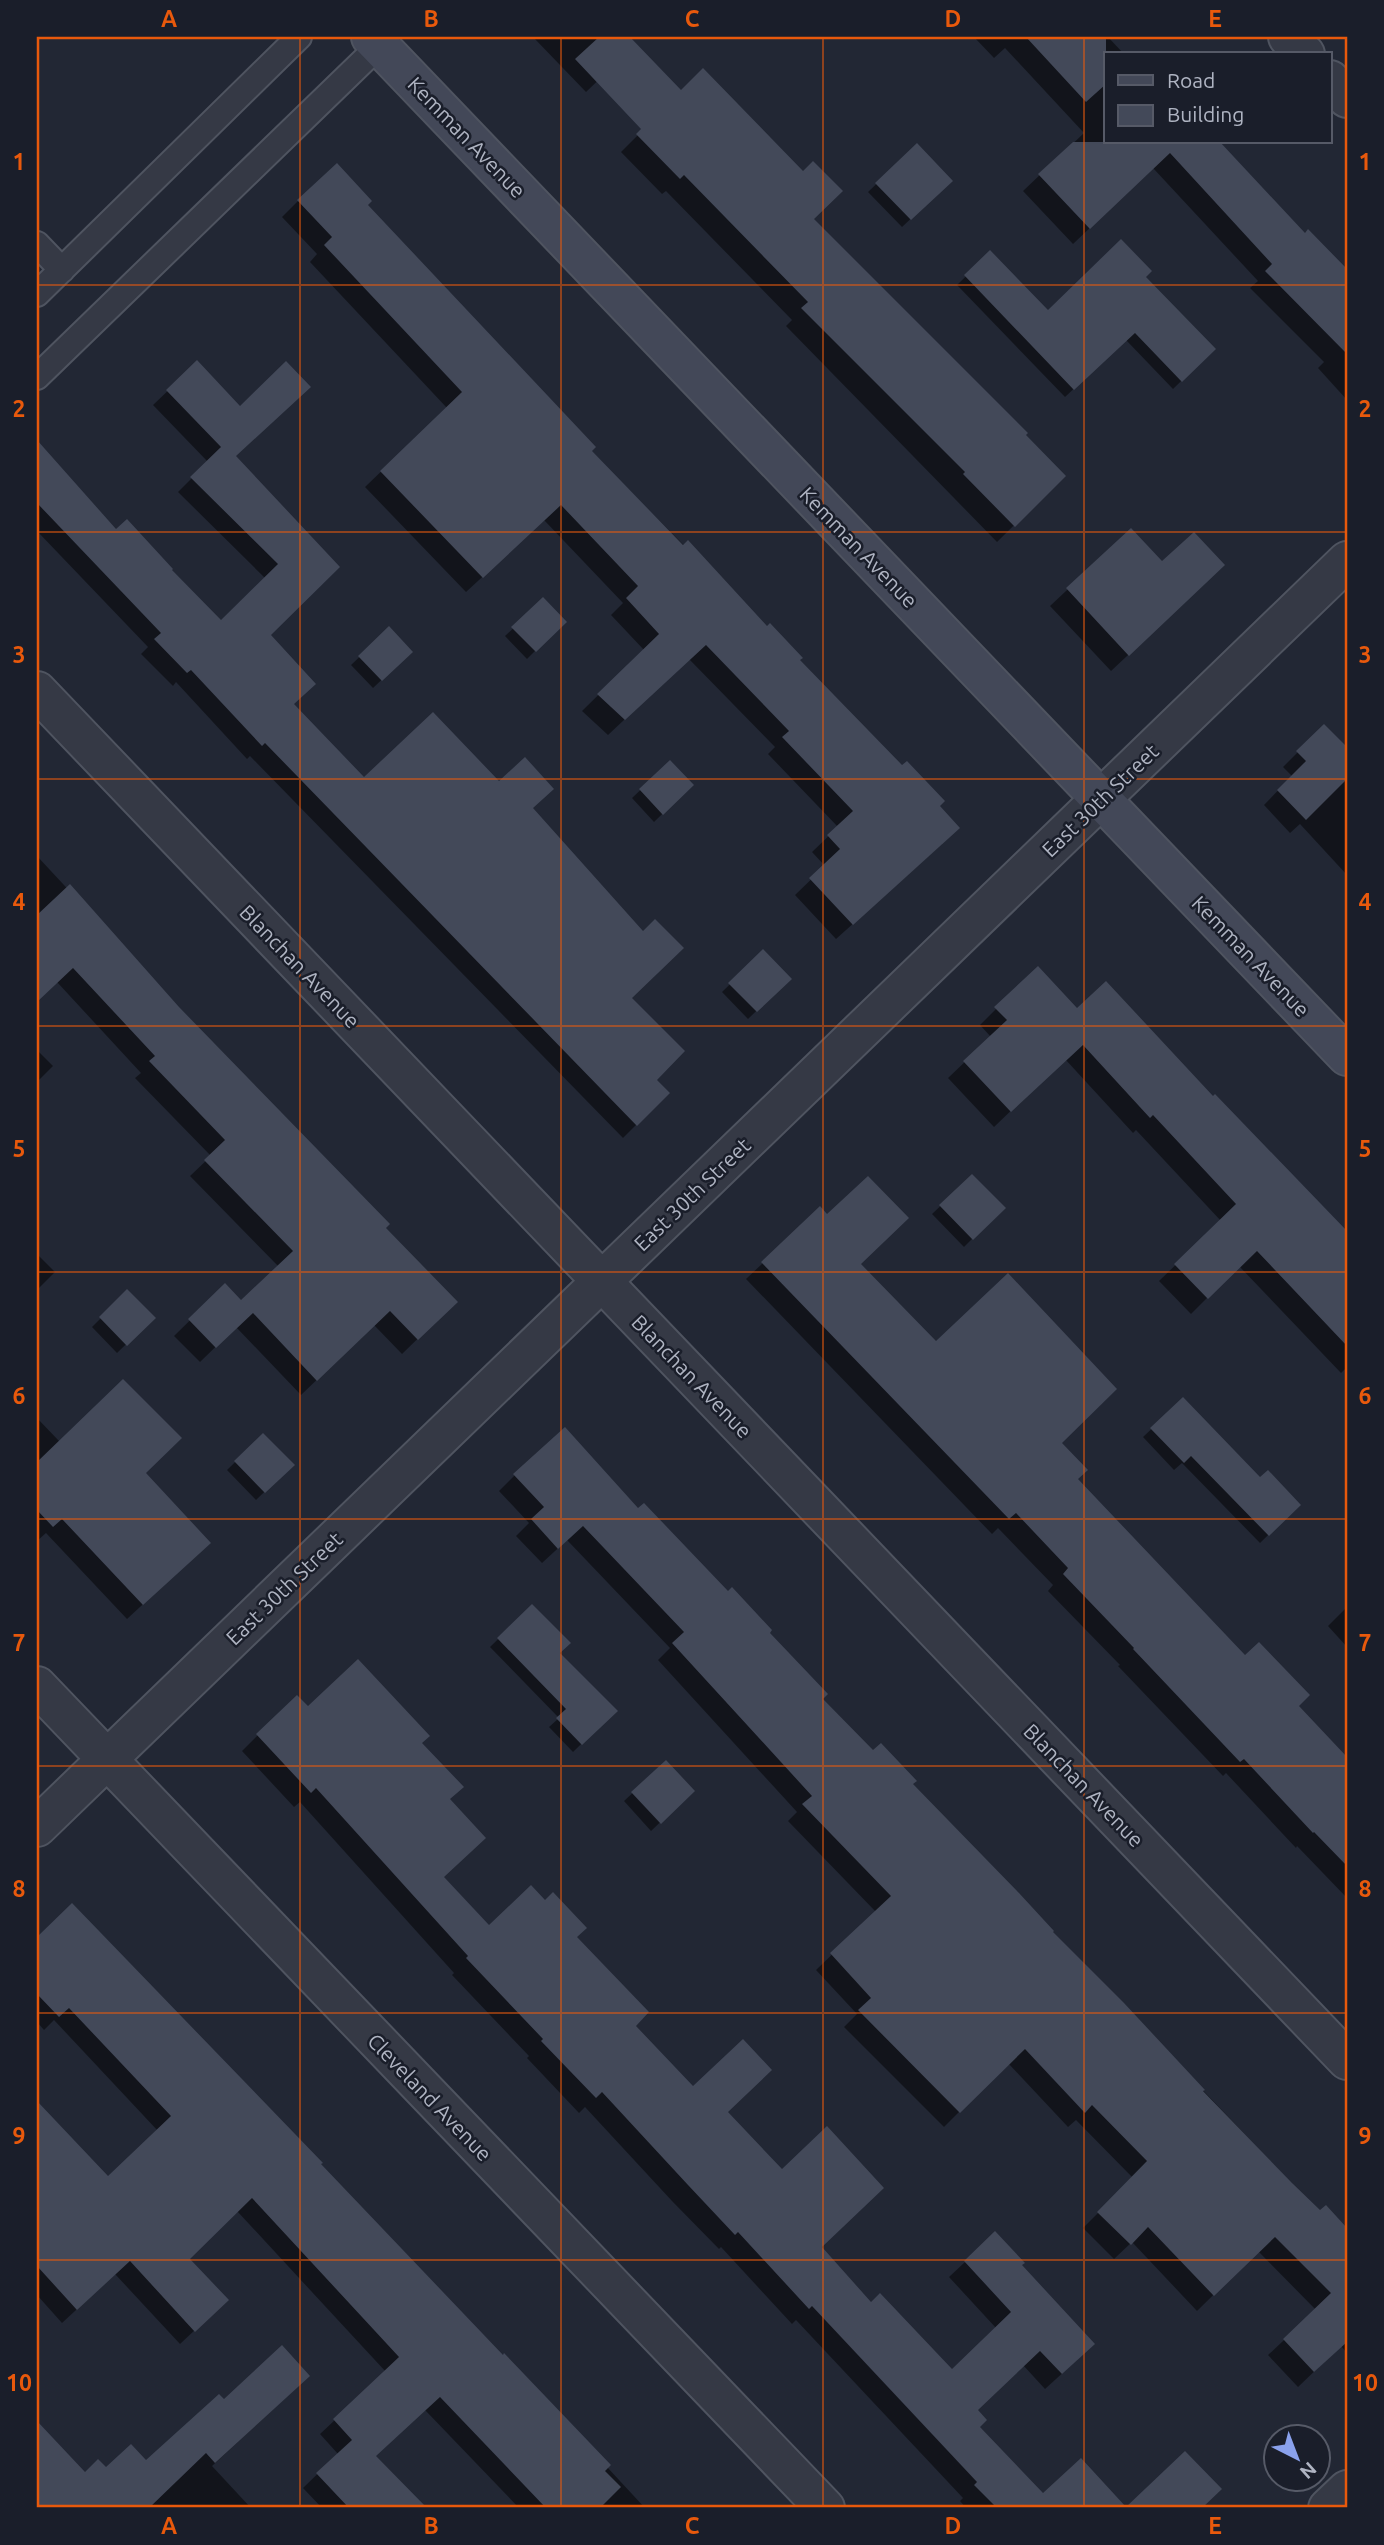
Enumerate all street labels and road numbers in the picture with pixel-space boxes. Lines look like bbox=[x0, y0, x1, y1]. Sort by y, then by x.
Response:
street label: Kemman Avenue bbox=[403, 72, 531, 202]
street label: Kemman Avenue bbox=[795, 482, 923, 612]
street label: East 30th Street bbox=[1037, 739, 1163, 861]
street label: Kemman Avenue bbox=[1187, 891, 1315, 1021]
street label: Blanchan Avenue bbox=[235, 899, 365, 1033]
street label: East 30th Street bbox=[629, 1133, 755, 1255]
street label: Blanchan Avenue bbox=[627, 1309, 757, 1443]
street label: East 30th Street bbox=[221, 1527, 347, 1649]
street label: Blanchan Avenue bbox=[1019, 1718, 1149, 1852]
street label: Cleveland Avenue bbox=[363, 2028, 497, 2166]

